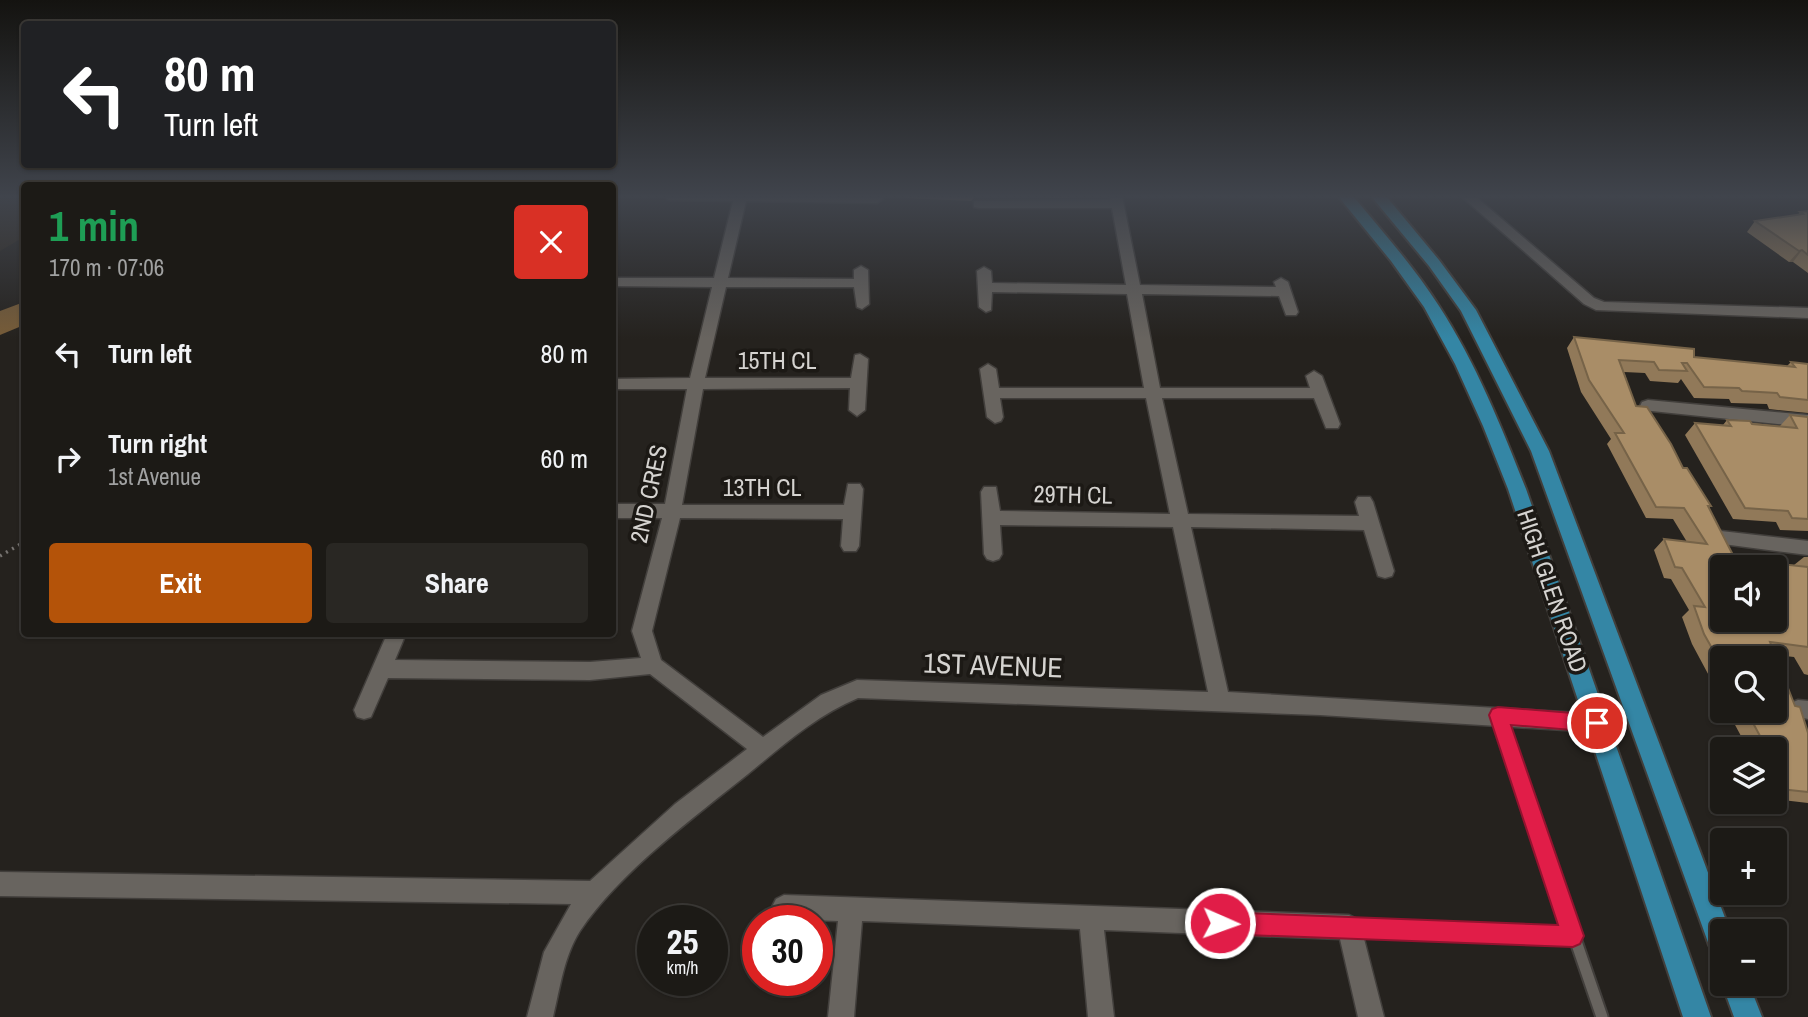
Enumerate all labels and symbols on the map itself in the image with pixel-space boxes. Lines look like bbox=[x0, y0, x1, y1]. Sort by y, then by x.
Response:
street label: 15TH CL bbox=[738, 344, 816, 376]
street label: 2ND CRES bbox=[622, 442, 674, 546]
street label: 13TH CL bbox=[723, 471, 801, 503]
street label: 29TH CL bbox=[1033, 477, 1113, 511]
street label: HIGH GLEN ROAD bbox=[1510, 505, 1596, 677]
street label: 1ST AVENUE bbox=[923, 644, 1063, 686]
pin bbox=[1567, 693, 1627, 753]
position arrow bbox=[1183, 886, 1257, 960]
speed limit sign: 30 bbox=[742, 905, 833, 996]

